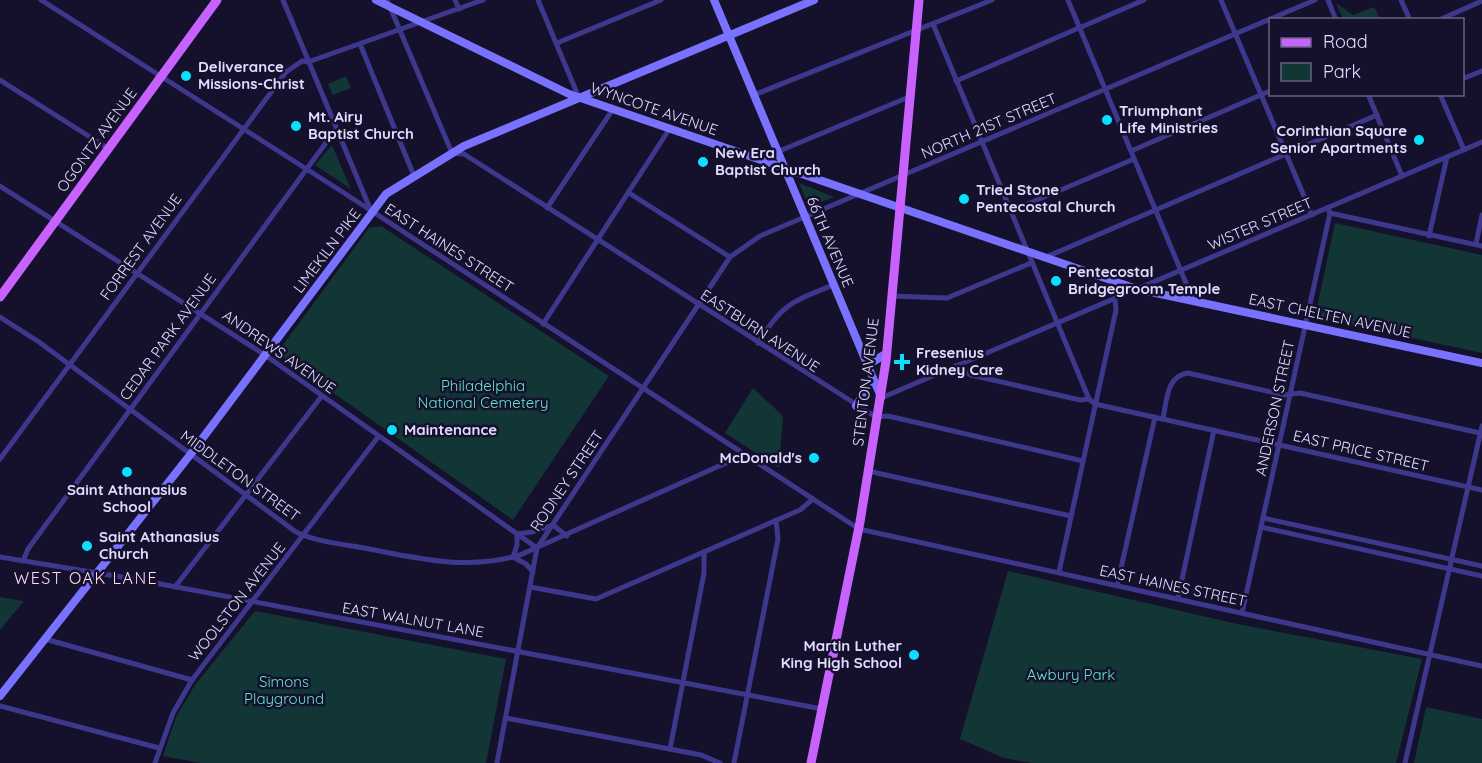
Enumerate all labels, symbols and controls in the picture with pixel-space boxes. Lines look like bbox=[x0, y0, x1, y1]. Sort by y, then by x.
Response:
legend bbox=[1269, 18, 1464, 96]
text: Road bbox=[1323, 30, 1368, 53]
place label: Deliverance Missions-Christ bbox=[198, 57, 305, 93]
text: Park bbox=[1323, 60, 1361, 83]
marker: Deliverance Missions-Christ bbox=[179, 69, 193, 83]
street label: WYNCOTE AVENUE bbox=[588, 78, 720, 139]
street label: OGONTZ AVENUE bbox=[52, 84, 141, 195]
street label: NORTH 21ST STREET bbox=[918, 88, 1059, 163]
place label: Triumphant Life Ministries bbox=[1119, 101, 1218, 137]
place label: Mt. Airy Baptist Church bbox=[308, 107, 414, 143]
marker: Triumphant Life Ministries bbox=[1100, 113, 1114, 127]
marker: Mt. Airy Baptist Church bbox=[289, 119, 303, 133]
place label: Corinthian Square Senior Apartments bbox=[1270, 121, 1407, 157]
marker: Corinthian Square Senior Apartments bbox=[1412, 133, 1426, 147]
place label: New Era Baptist Church bbox=[715, 143, 821, 179]
marker: New Era Baptist Church bbox=[696, 155, 710, 169]
place label: Tried Stone Pentecostal Church bbox=[976, 180, 1116, 216]
street label: FORREST AVENUE bbox=[96, 190, 186, 304]
marker: Tried Stone Pentecostal Church bbox=[957, 192, 971, 206]
street label: 66TH AVENUE bbox=[803, 193, 858, 290]
street label: WISTER STREET bbox=[1205, 193, 1315, 254]
street label: EAST HAINES STREET bbox=[381, 199, 517, 296]
street label: LIMEKILN PIKE bbox=[289, 205, 365, 297]
place label: Pentecostal Bridgegroom Temple bbox=[1068, 262, 1220, 298]
street label: CEDAR PARK AVENUE bbox=[115, 270, 220, 404]
marker: Pentecostal Bridgegroom Temple bbox=[1049, 274, 1063, 288]
street label: EASTBURN AVENUE bbox=[697, 285, 823, 376]
street label: EAST CHELTEN AVENUE bbox=[1247, 289, 1413, 342]
street label: ANDREWS AVENUE bbox=[219, 305, 340, 398]
street label: STENTON AVENUE bbox=[848, 317, 883, 447]
street label: ANDERSON STREET bbox=[1251, 338, 1298, 478]
place label: Fresenius Kidney Care bbox=[916, 343, 1004, 379]
marker: Fresenius Kidney Care bbox=[893, 353, 911, 371]
park label: Philadelphia National Cemetery bbox=[418, 376, 548, 412]
place label: Maintenance bbox=[404, 420, 497, 439]
marker: Maintenance bbox=[385, 423, 399, 437]
street label: MIDDLETON STREET bbox=[177, 426, 304, 525]
street label: EAST PRICE STREET bbox=[1291, 426, 1431, 475]
street label: RODNEY STREET bbox=[526, 427, 607, 535]
place label: McDonald's bbox=[720, 448, 802, 467]
marker: McDonald's bbox=[807, 451, 821, 465]
marker: Saint Athanasius School bbox=[120, 465, 134, 479]
place label: Saint Athanasius School bbox=[67, 480, 187, 516]
place label: Saint Athanasius Church bbox=[99, 527, 219, 563]
street label: WOOLSTON AVENUE bbox=[184, 538, 289, 665]
marker: Saint Athanasius Church bbox=[80, 539, 94, 553]
street label: EAST HAINES STREET bbox=[1098, 561, 1248, 610]
district label: WEST OAK LANE bbox=[14, 568, 158, 588]
street label: EAST WALNUT LANE bbox=[341, 598, 485, 641]
place label: Martin Luther King High School bbox=[781, 636, 902, 672]
marker: Martin Luther King High School bbox=[907, 648, 921, 662]
park label: Awbury Park bbox=[1027, 665, 1115, 684]
park label: Simons Playground bbox=[244, 672, 324, 708]

